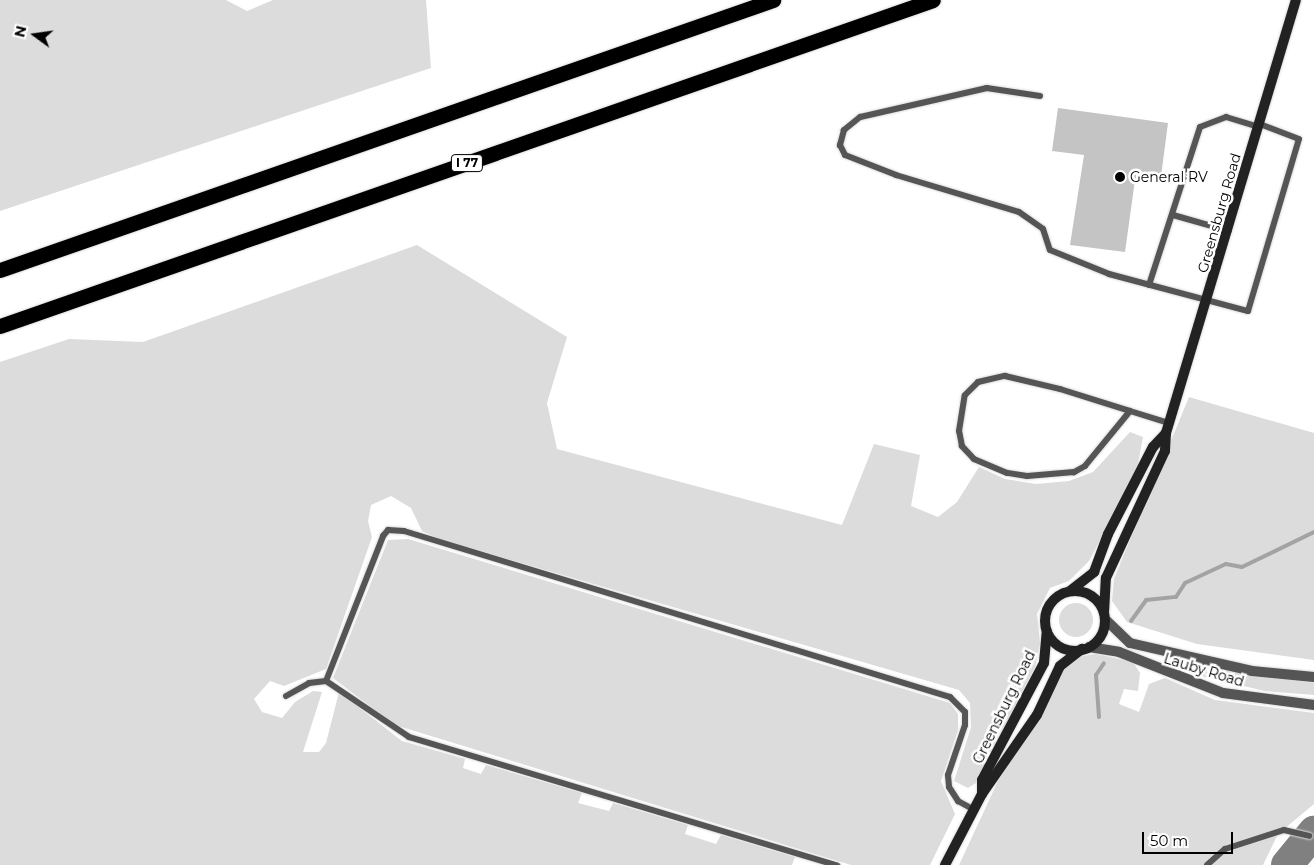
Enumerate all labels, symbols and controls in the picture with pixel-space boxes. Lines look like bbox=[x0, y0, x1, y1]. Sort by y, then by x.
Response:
north arrow bbox=[10, 10, 60, 60]
text: N bbox=[10, 24, 31, 39]
street label: Greensburg Road bbox=[1194, 151, 1244, 275]
road number: I 77 bbox=[451, 154, 483, 172]
place label: General RV bbox=[1130, 169, 1208, 185]
marker: General RV bbox=[1114, 171, 1126, 183]
street label: Greensburg Road bbox=[969, 648, 1039, 766]
street label: Lauby Road bbox=[1162, 650, 1246, 690]
scale bar bbox=[1144, 822, 1235, 854]
text: 50 m bbox=[1150, 831, 1188, 850]

